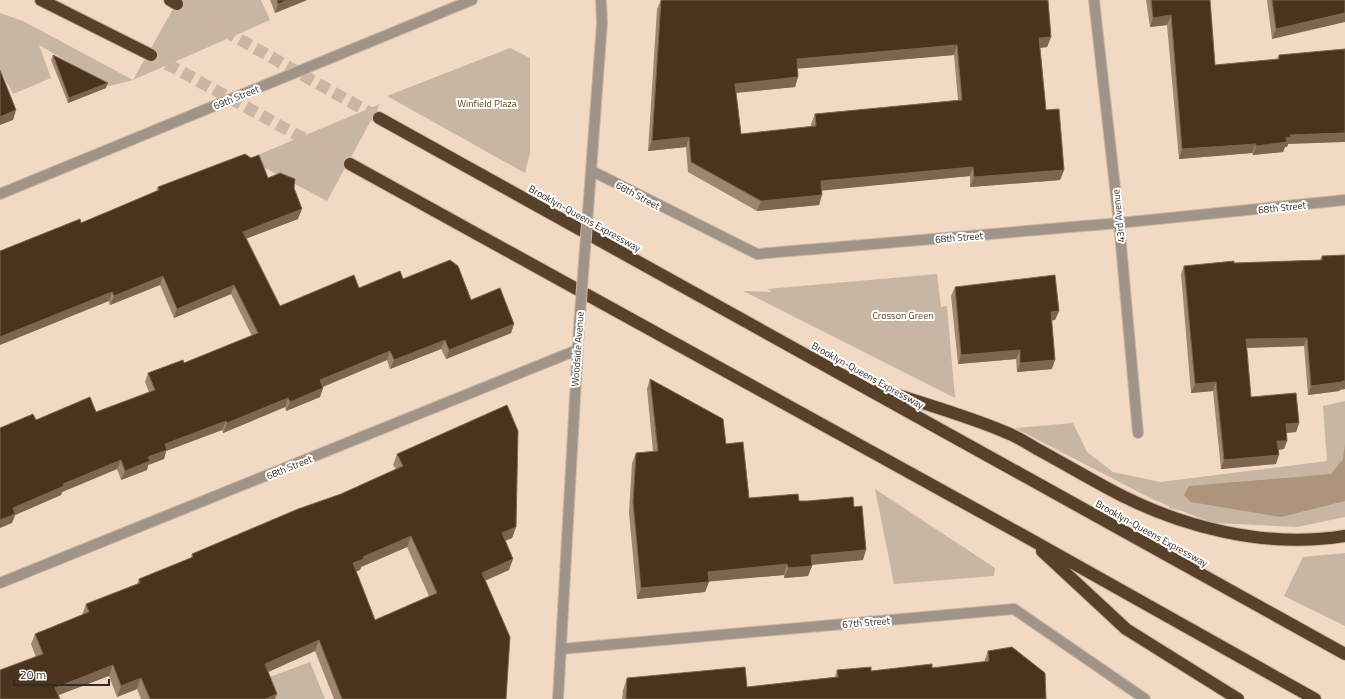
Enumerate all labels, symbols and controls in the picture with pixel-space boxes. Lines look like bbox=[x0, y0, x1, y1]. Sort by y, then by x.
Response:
street label: 69th Street bbox=[211, 81, 262, 113]
park label: Winfield Plaza bbox=[457, 96, 517, 111]
street label: 68th Street bbox=[613, 178, 663, 214]
street label: Brooklyn-Queens Expressway bbox=[526, 181, 644, 256]
street label: 43rd Avenue bbox=[1108, 189, 1129, 243]
street label: 68th Street bbox=[1257, 197, 1307, 217]
street label: 68th Street bbox=[934, 228, 984, 247]
park label: Crosson Green bbox=[872, 308, 934, 323]
street label: Woodside Avenue bbox=[567, 311, 588, 387]
street label: Brooklyn-Queens Expressway bbox=[809, 338, 927, 413]
street label: 68th Street bbox=[264, 451, 315, 483]
street label: Brooklyn-Queens Expressway bbox=[1093, 496, 1211, 571]
street label: 67th Street bbox=[841, 613, 891, 632]
scale bar bbox=[14, 661, 109, 687]
text: 20 m bbox=[20, 665, 46, 684]

